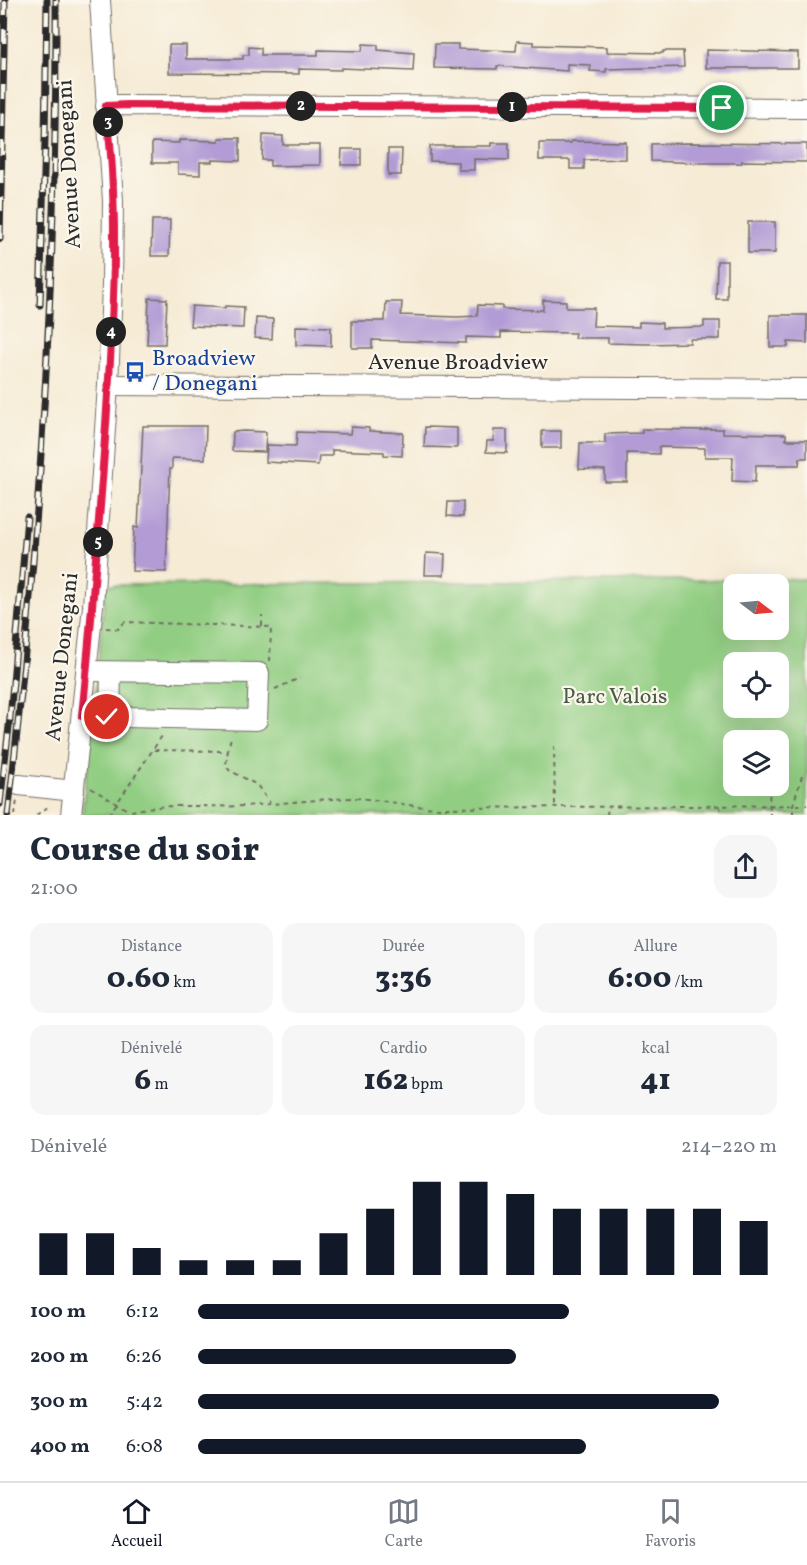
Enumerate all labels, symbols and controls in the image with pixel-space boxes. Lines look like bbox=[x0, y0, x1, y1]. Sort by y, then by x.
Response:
street label: Avenue Donegani bbox=[50, 78, 90, 250]
pin bbox=[696, 82, 747, 133]
pin: 2 bbox=[286, 91, 316, 121]
icon: arrive bbox=[705, 91, 738, 124]
pin: 1 bbox=[497, 92, 527, 122]
text: 2 bbox=[297, 95, 305, 117]
text: 1 bbox=[509, 96, 515, 118]
pin: 3 bbox=[93, 107, 123, 137]
text: 3 bbox=[104, 111, 112, 133]
pin: 4 bbox=[96, 317, 126, 347]
text: 4 bbox=[106, 321, 116, 343]
place label: Broadview / Donegani bbox=[152, 344, 258, 400]
street label: Avenue Broadview bbox=[368, 348, 548, 379]
bus stop icon: Broadview / Donegani bbox=[123, 360, 147, 384]
pin: 5 bbox=[83, 527, 113, 557]
text: 5 bbox=[94, 531, 102, 553]
street label: Avenue Donegani bbox=[39, 571, 87, 743]
north arrow bbox=[723, 574, 789, 640]
map controls bbox=[723, 574, 789, 796]
button: locate bbox=[723, 652, 789, 718]
park label: Parc Valois bbox=[563, 682, 667, 713]
pin bbox=[81, 691, 132, 742]
icon: check bbox=[90, 700, 123, 733]
button: layers bbox=[723, 730, 789, 796]
text: Course du soir bbox=[30, 829, 259, 875]
button: share bbox=[714, 835, 777, 898]
text: 21:00 bbox=[30, 875, 78, 903]
text: Distance bbox=[121, 936, 182, 958]
text: Durée bbox=[382, 936, 425, 958]
text: Allure bbox=[633, 936, 678, 958]
text: 0.60 bbox=[107, 958, 170, 1000]
text: 3:36 bbox=[375, 958, 432, 1000]
text: 6:00 bbox=[608, 958, 671, 1000]
text: km bbox=[170, 972, 196, 994]
text: /km bbox=[671, 972, 703, 994]
text: Dénivelé bbox=[121, 1038, 182, 1060]
text: Cardio bbox=[380, 1038, 427, 1060]
text: kcal bbox=[641, 1038, 670, 1060]
text: 6 bbox=[134, 1060, 151, 1102]
text: 162 bbox=[364, 1060, 408, 1102]
text: 41 bbox=[640, 1060, 671, 1102]
text: m bbox=[151, 1074, 169, 1096]
text: bpm bbox=[408, 1074, 443, 1096]
text: Dénivelé bbox=[30, 1133, 107, 1161]
text: 214–220 m bbox=[681, 1133, 777, 1161]
text: 100 m bbox=[30, 1298, 86, 1326]
text: 6:12 bbox=[126, 1298, 159, 1326]
text: 200 m bbox=[30, 1343, 88, 1371]
text: 6:26 bbox=[126, 1343, 162, 1371]
text: 300 m bbox=[30, 1388, 88, 1416]
text: 5:42 bbox=[126, 1388, 163, 1416]
text: 400 m bbox=[30, 1433, 90, 1461]
text: 6:08 bbox=[126, 1433, 163, 1461]
tab: Accueil bbox=[111, 1495, 163, 1553]
tab: Carte bbox=[385, 1495, 423, 1553]
tab: Favoris bbox=[645, 1495, 696, 1553]

